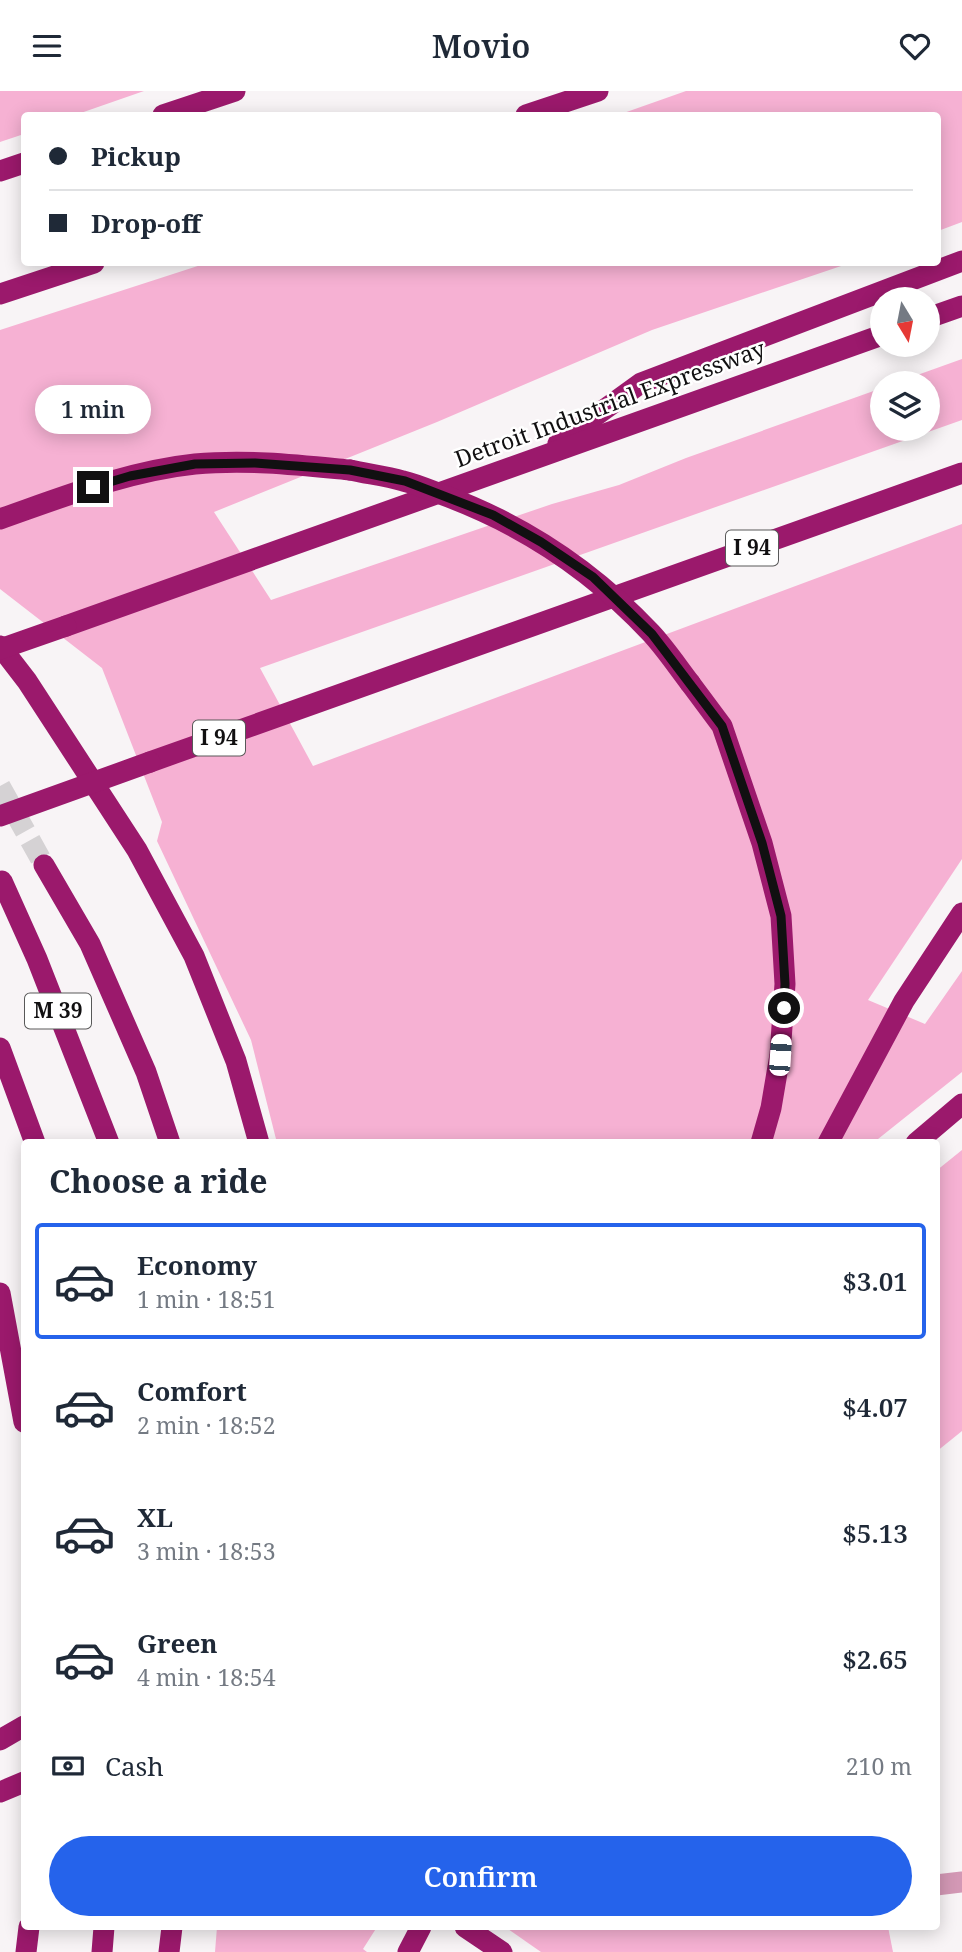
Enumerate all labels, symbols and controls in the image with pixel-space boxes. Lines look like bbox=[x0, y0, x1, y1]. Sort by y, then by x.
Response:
text: Movio bbox=[432, 24, 530, 67]
icon: menu bbox=[28, 27, 66, 65]
icon: heart bbox=[896, 27, 934, 65]
text: Pickup bbox=[91, 138, 181, 174]
text: Drop-off bbox=[91, 205, 201, 241]
north arrow bbox=[870, 287, 940, 357]
map controls bbox=[870, 287, 940, 441]
street label: Detroit Industrial Expressway bbox=[450, 332, 769, 474]
button: layers bbox=[870, 371, 940, 441]
callout: 1 min bbox=[35, 385, 151, 435]
text: 1 min bbox=[61, 393, 125, 425]
route end bbox=[77, 471, 109, 503]
road number: I 94 bbox=[726, 531, 778, 566]
road number: I 94 bbox=[193, 721, 245, 755]
route start bbox=[768, 992, 800, 1024]
road number: M 39 bbox=[25, 993, 91, 1028]
car bbox=[769, 1033, 792, 1077]
text: Choose a ride bbox=[49, 1159, 268, 1202]
text: Economy bbox=[137, 1247, 257, 1283]
icon: car bbox=[53, 1250, 116, 1313]
text: $3.01 bbox=[842, 1263, 908, 1299]
text: 1 min · 18:51 bbox=[137, 1283, 275, 1315]
text: Comfort bbox=[137, 1373, 247, 1409]
icon: car bbox=[53, 1376, 116, 1439]
text: $4.07 bbox=[842, 1389, 908, 1425]
text: 2 min · 18:52 bbox=[137, 1409, 275, 1441]
text: XL bbox=[137, 1499, 173, 1535]
icon: car bbox=[53, 1502, 116, 1565]
text: $5.13 bbox=[842, 1515, 908, 1551]
text: 3 min · 18:53 bbox=[137, 1535, 275, 1567]
text: Green bbox=[137, 1625, 218, 1661]
icon: car bbox=[53, 1628, 116, 1691]
text: $2.65 bbox=[842, 1641, 908, 1677]
text: 4 min · 18:54 bbox=[137, 1661, 275, 1693]
icon: cash bbox=[49, 1747, 87, 1785]
text: Cash bbox=[105, 1748, 164, 1784]
text: 210 m bbox=[846, 1750, 912, 1782]
button: Confirm bbox=[49, 1836, 912, 1916]

